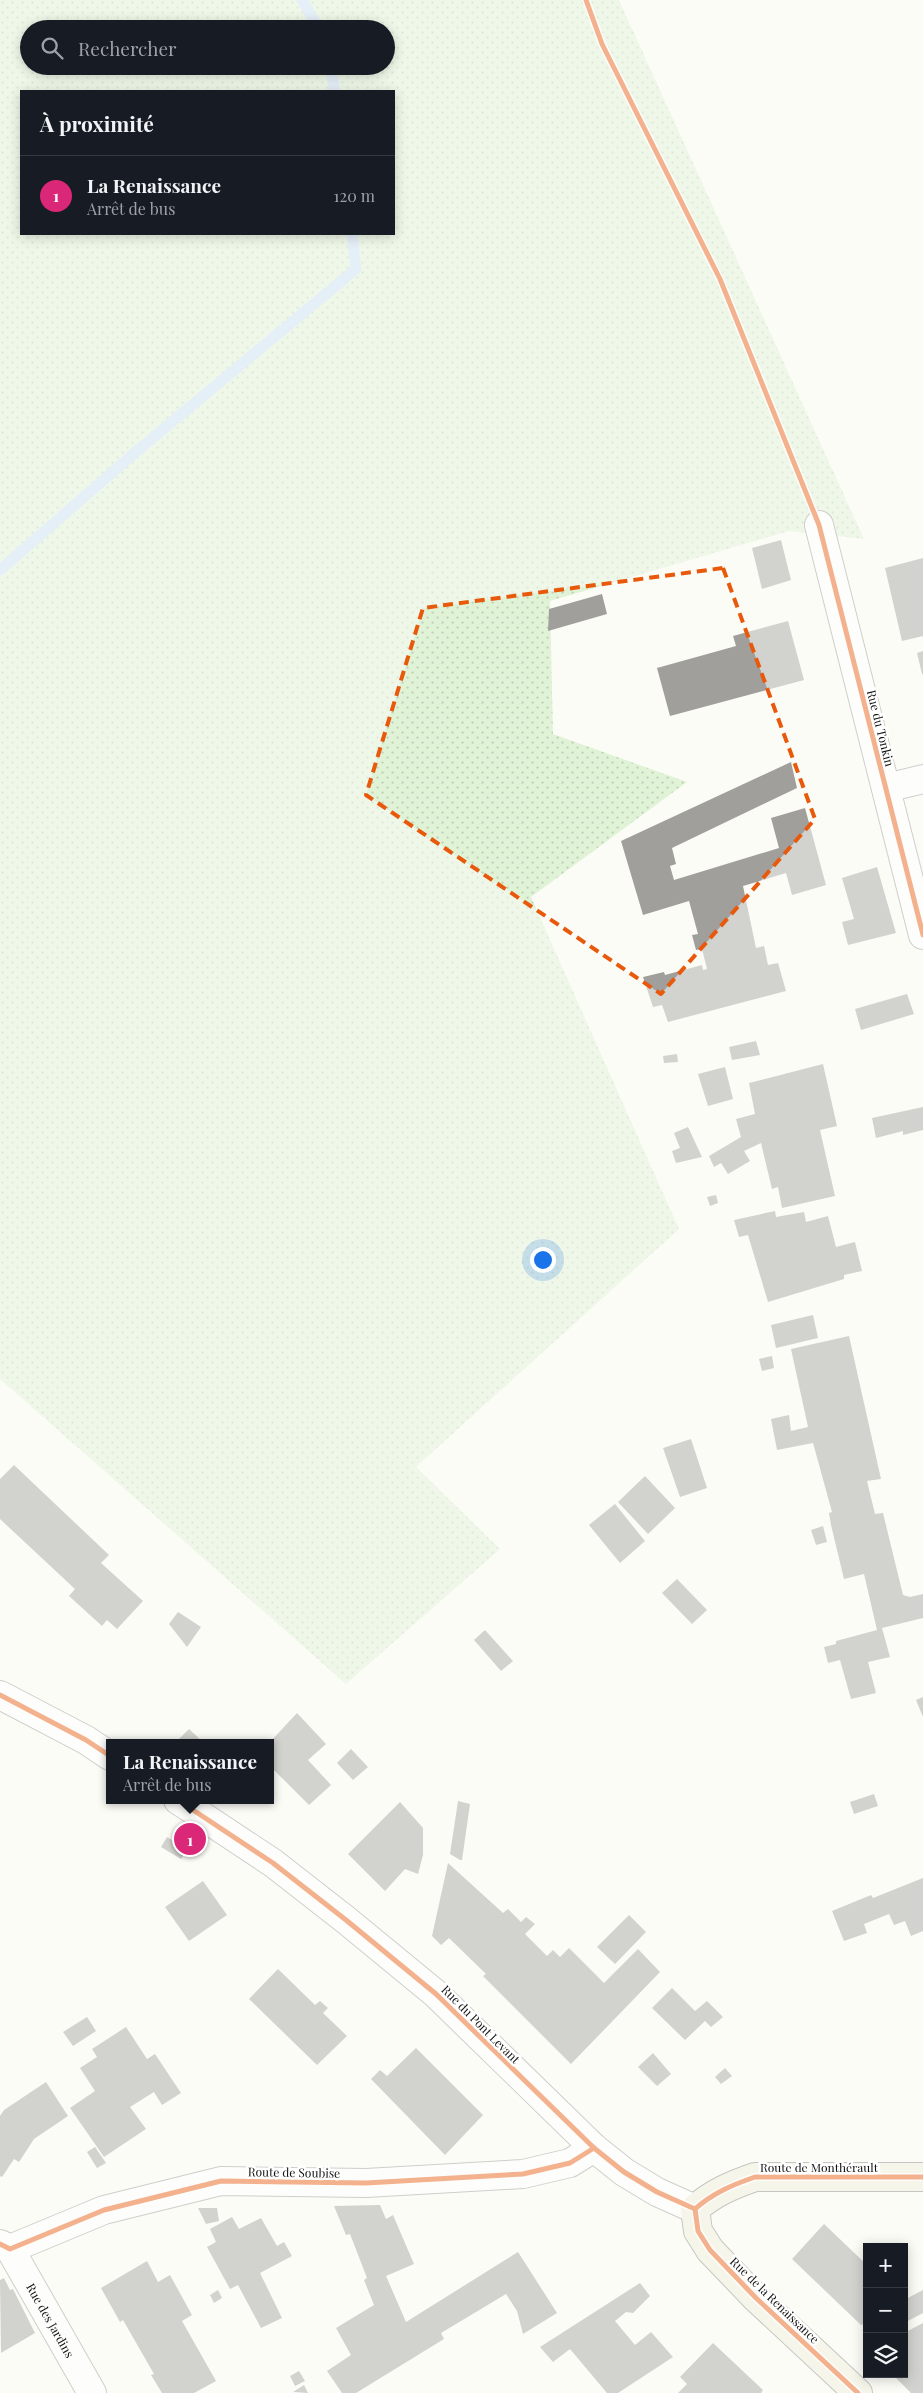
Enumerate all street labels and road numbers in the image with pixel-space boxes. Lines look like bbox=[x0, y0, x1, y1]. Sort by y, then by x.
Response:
street label: Rue du Tonkin bbox=[864, 688, 898, 768]
street label: Rue du Pont Levant bbox=[438, 1981, 524, 2067]
street label: Route de Monthérault bbox=[760, 2159, 879, 2175]
street label: Route de Soubise bbox=[248, 2163, 340, 2181]
street label: Rue de la Renaissance bbox=[727, 2253, 823, 2347]
street label: Rue des Jardins bbox=[23, 2280, 78, 2360]

